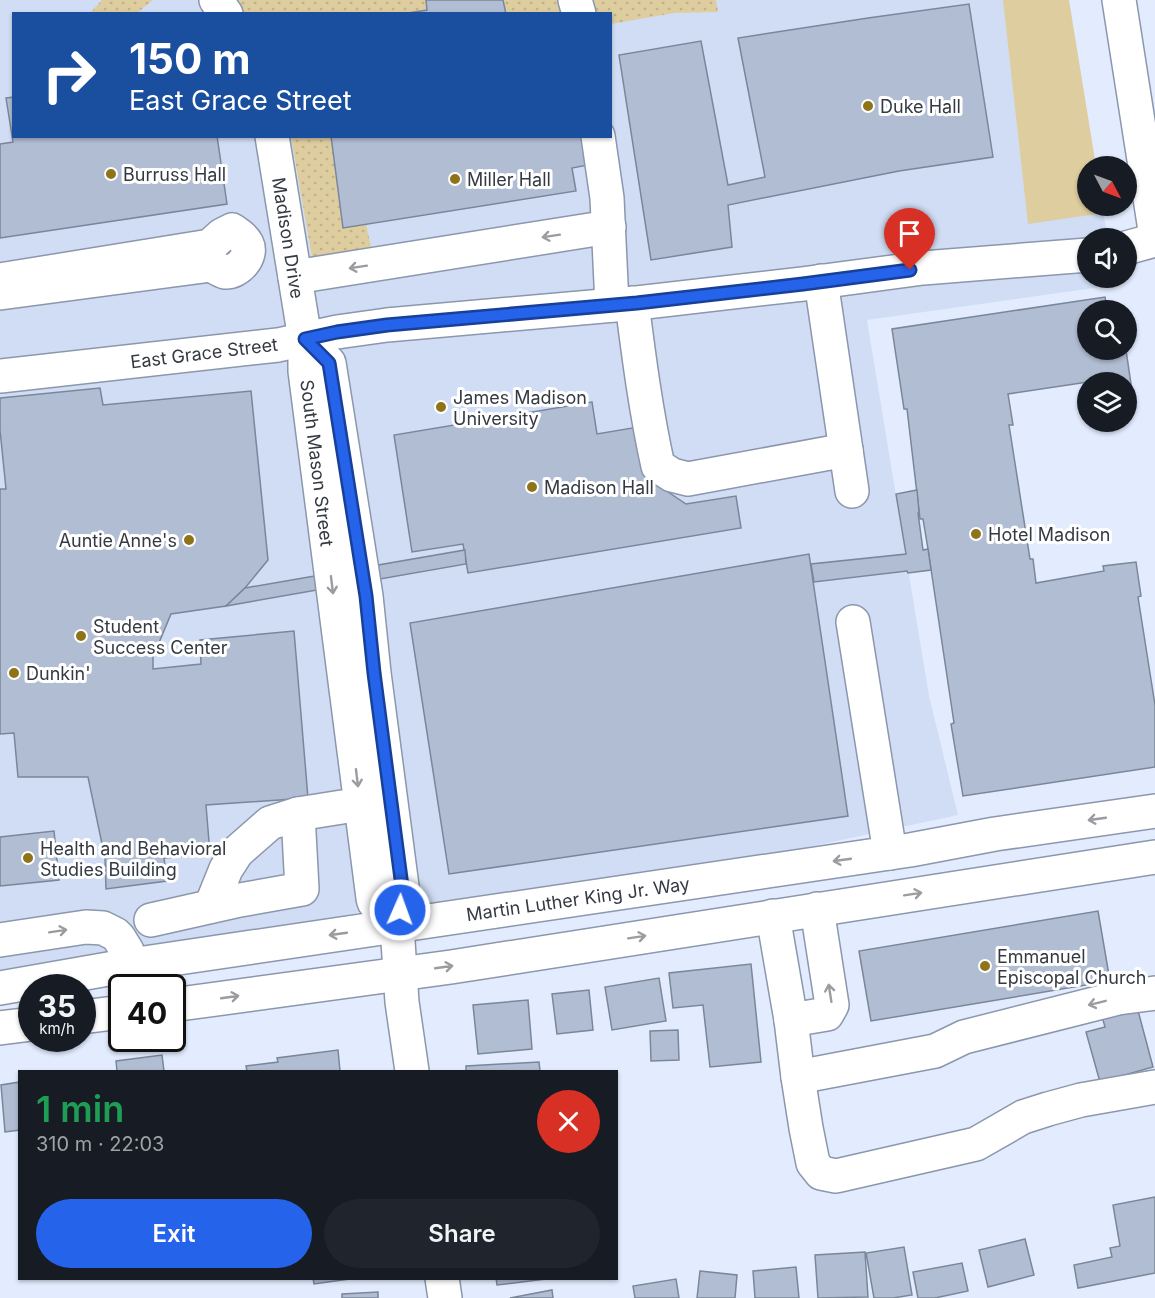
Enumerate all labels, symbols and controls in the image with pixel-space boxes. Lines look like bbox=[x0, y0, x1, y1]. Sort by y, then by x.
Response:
text: 150 m bbox=[129, 33, 251, 84]
icon: right bbox=[30, 36, 108, 114]
text: East Grace Street bbox=[129, 84, 352, 117]
place label: Duke Hall bbox=[880, 96, 961, 117]
marker: Duke Hall bbox=[861, 99, 875, 113]
north arrow bbox=[1077, 156, 1137, 216]
map controls bbox=[1077, 156, 1137, 432]
place label: Burruss Hall bbox=[123, 164, 226, 185]
marker: Burruss Hall bbox=[104, 167, 118, 181]
place label: Miller Hall bbox=[467, 169, 551, 190]
marker: Miller Hall bbox=[448, 172, 462, 186]
street label: Madison Drive bbox=[268, 176, 308, 300]
pin bbox=[884, 208, 935, 270]
icon: arrive bbox=[893, 217, 926, 250]
button: sound bbox=[1077, 228, 1137, 288]
one-way arrow bbox=[542, 231, 561, 242]
one-way arrow bbox=[349, 262, 369, 273]
button: search bbox=[1077, 300, 1137, 360]
street label: East Grace Street bbox=[129, 334, 279, 372]
button: layers bbox=[1077, 372, 1137, 432]
street label: South Mason Street bbox=[296, 378, 338, 548]
place label: James Madison University bbox=[453, 387, 587, 429]
marker: James Madison University bbox=[434, 400, 448, 414]
place label: Madison Hall bbox=[544, 477, 654, 498]
marker: Madison Hall bbox=[525, 480, 539, 494]
place label: Hotel Madison bbox=[988, 524, 1110, 545]
marker: Hotel Madison bbox=[969, 527, 983, 541]
place label: Auntie Anne's bbox=[59, 530, 177, 551]
marker: Auntie Anne's bbox=[182, 533, 196, 547]
one-way arrow bbox=[327, 575, 338, 595]
place label: Student Success Center bbox=[93, 616, 228, 658]
marker: Student Success Center bbox=[74, 629, 88, 643]
place label: Dunkin' bbox=[26, 663, 91, 684]
marker: Dunkin' bbox=[7, 666, 21, 680]
one-way arrow bbox=[352, 768, 363, 788]
one-way arrow bbox=[1088, 814, 1108, 825]
place label: Health and Behavioral Studies Building bbox=[40, 838, 226, 880]
marker: Health and Behavioral Studies Building bbox=[21, 851, 35, 865]
one-way arrow bbox=[833, 855, 853, 866]
street label: Martin Luther King Jr. Way bbox=[465, 873, 691, 925]
position arrow bbox=[368, 878, 432, 942]
one-way arrow bbox=[902, 889, 922, 900]
one-way arrow bbox=[47, 926, 67, 937]
one-way arrow bbox=[328, 929, 348, 940]
one-way arrow bbox=[627, 932, 647, 943]
place label: Emmanuel Episcopal Church bbox=[997, 946, 1146, 988]
marker: Emmanuel Episcopal Church bbox=[978, 959, 992, 973]
one-way arrow bbox=[434, 962, 454, 973]
speed limit sign: 40 bbox=[108, 974, 186, 1052]
one-way arrow bbox=[825, 984, 836, 1004]
text: 35 bbox=[38, 988, 76, 1024]
one-way arrow bbox=[220, 991, 240, 1002]
one-way arrow bbox=[1088, 998, 1107, 1010]
text: km/h bbox=[39, 1019, 75, 1038]
text: 1 min bbox=[36, 1087, 124, 1131]
button: close bbox=[537, 1090, 600, 1153]
text: 310 m · 22:03 bbox=[36, 1132, 164, 1156]
button: Exit bbox=[36, 1199, 312, 1268]
button: Share bbox=[324, 1199, 600, 1268]

